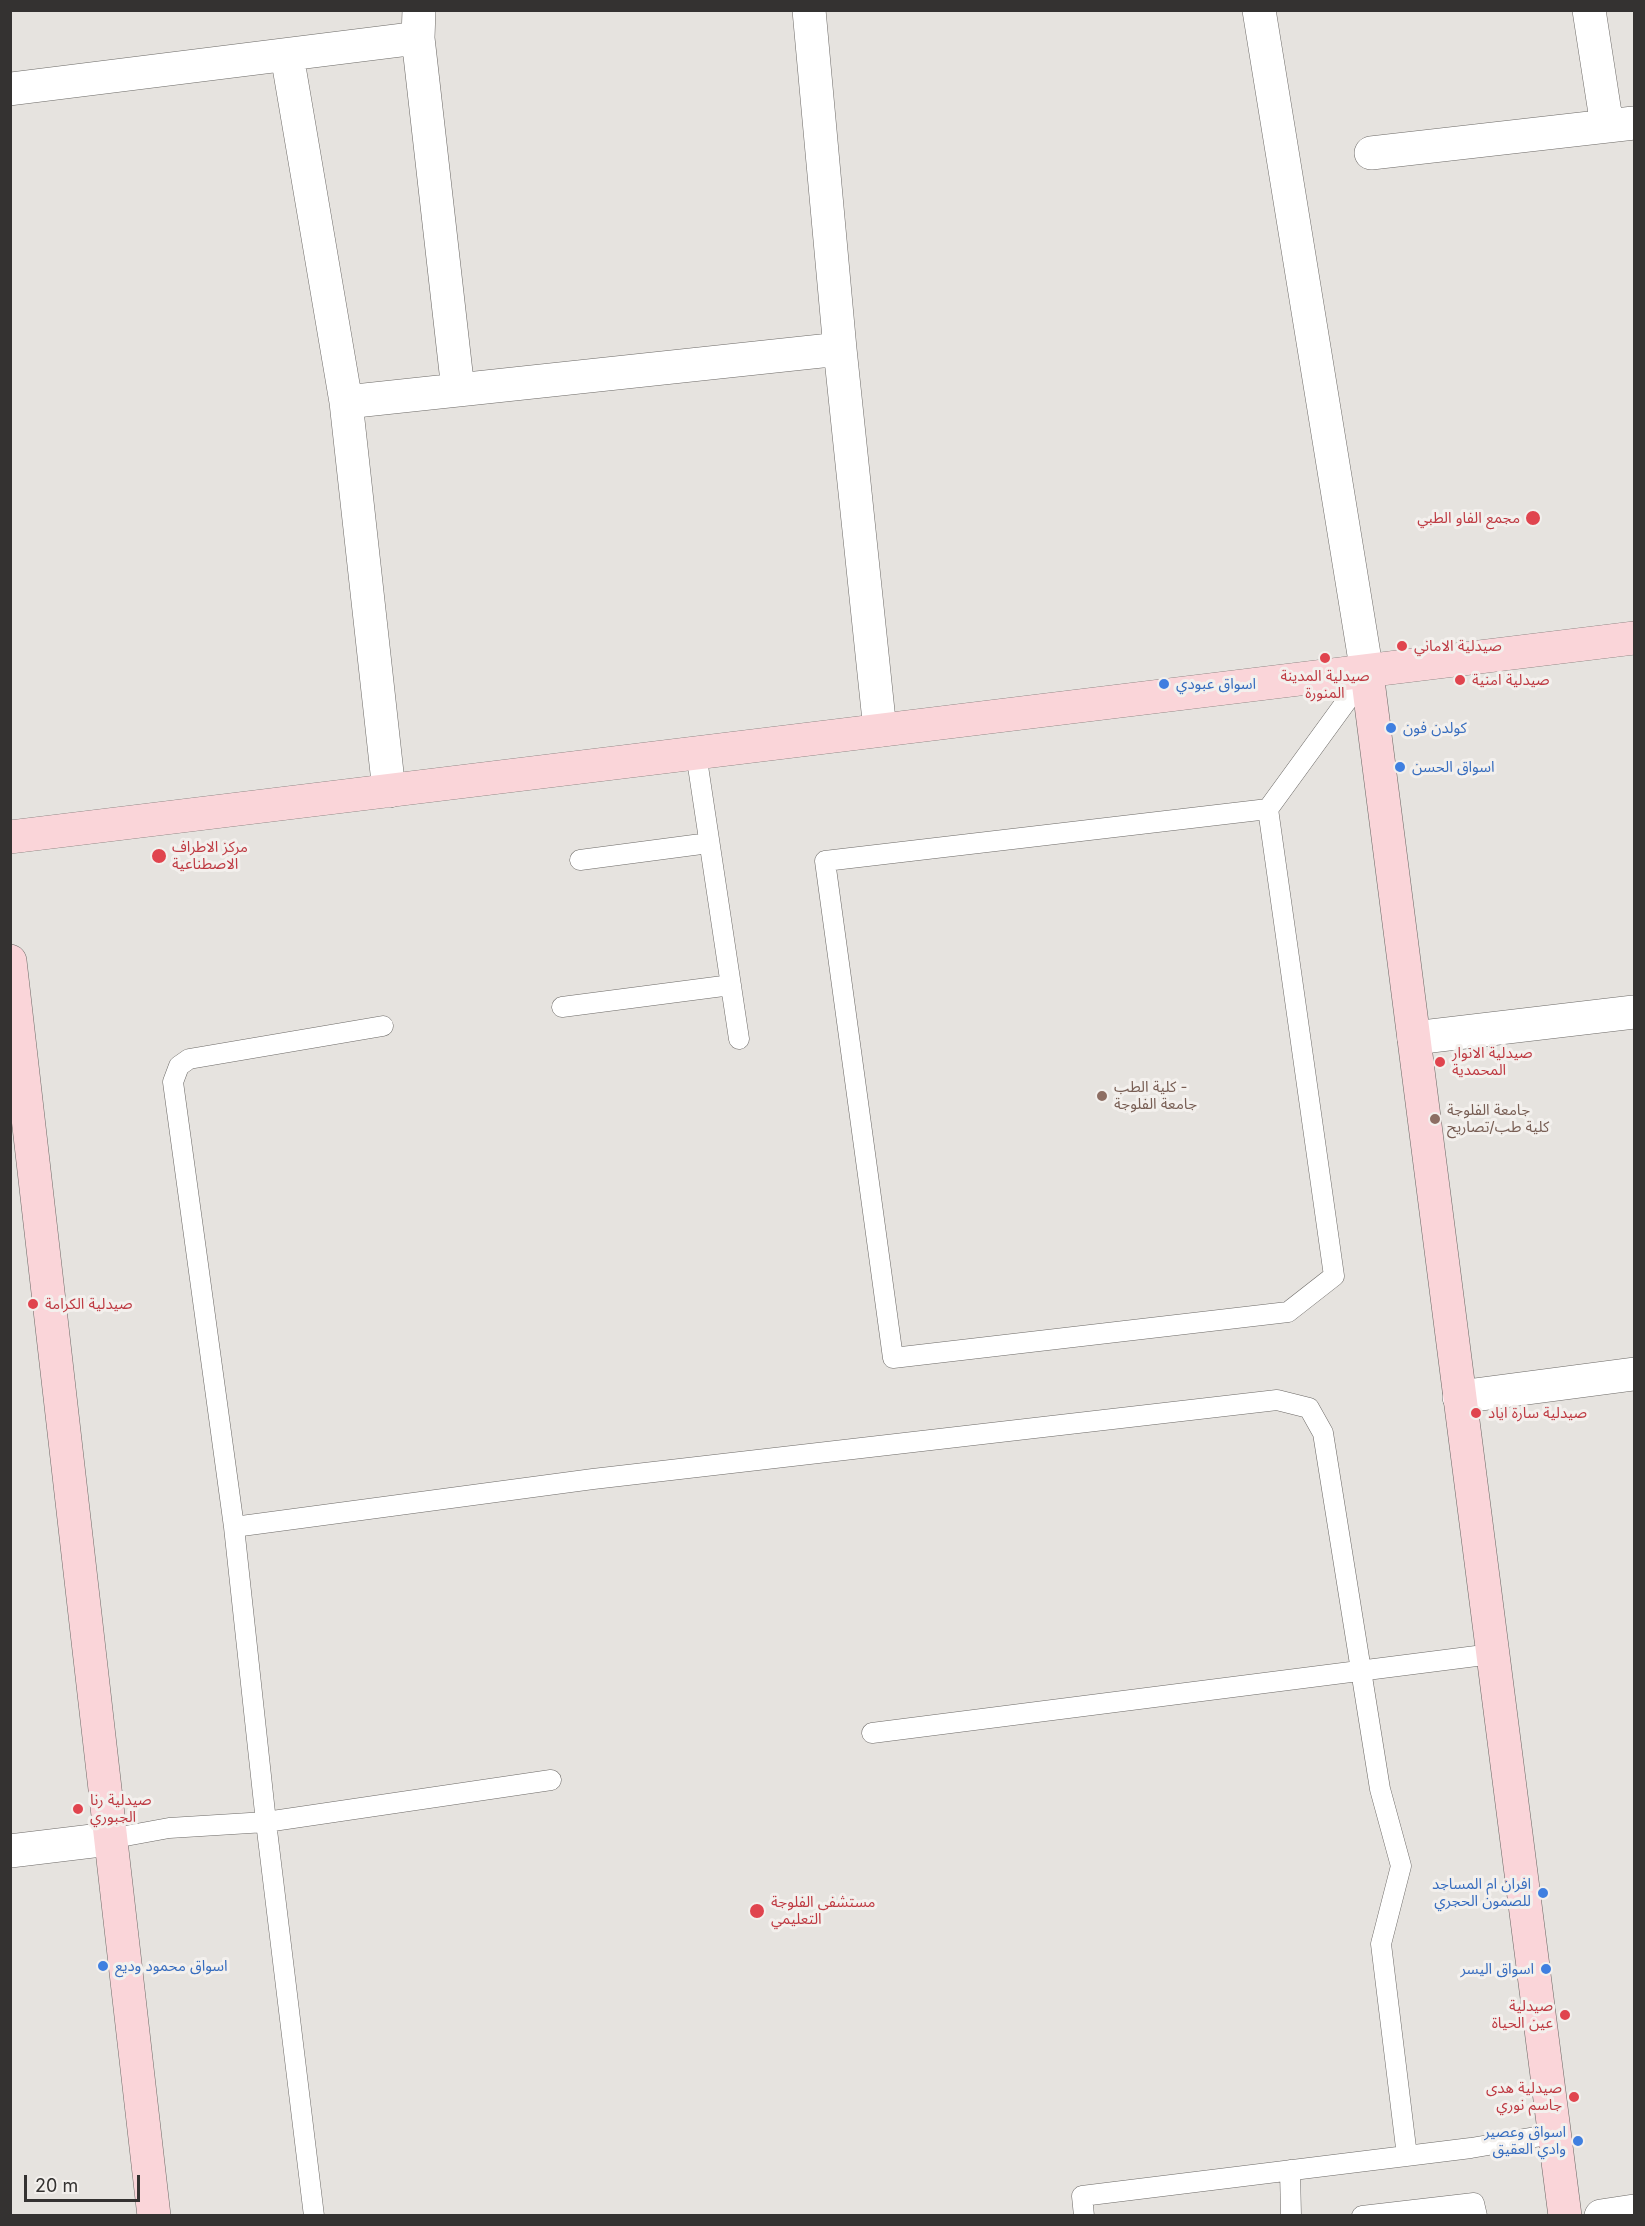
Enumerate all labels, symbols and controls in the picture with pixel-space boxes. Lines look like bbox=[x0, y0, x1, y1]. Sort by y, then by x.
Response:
place label: مجمع الفاو الطبي bbox=[1417, 509, 1520, 527]
marker: مجمع الفاو الطبي bbox=[1524, 509, 1542, 527]
place label: صيدلية الاماني bbox=[1414, 637, 1502, 655]
marker: صيدلية الاماني bbox=[1395, 639, 1409, 653]
marker: صيدلية المدينة المنورة bbox=[1318, 651, 1332, 665]
place label: صيدلية المدينة المنورة bbox=[1280, 667, 1370, 702]
place label: صيدلية امنية bbox=[1472, 671, 1550, 689]
marker: صيدلية امنية bbox=[1453, 673, 1467, 687]
place label: اسواق عبودي bbox=[1176, 675, 1256, 693]
marker: اسواق عبودي bbox=[1157, 677, 1171, 691]
place label: كولدن فون bbox=[1403, 719, 1467, 737]
marker: كولدن فون bbox=[1384, 721, 1398, 735]
place label: اسواق الحسن bbox=[1412, 758, 1495, 776]
marker: اسواق الحسن bbox=[1393, 760, 1407, 774]
place label: مركز الاطراف الاصطناعية bbox=[172, 838, 248, 873]
marker: مركز الاطراف الاصطناعية bbox=[150, 847, 168, 865]
place label: صيدلية الانوار المحمدية bbox=[1452, 1044, 1533, 1079]
marker: صيدلية الانوار المحمدية bbox=[1433, 1055, 1447, 1069]
place label: كلية الطب - جامعة الفلوجة bbox=[1114, 1078, 1197, 1113]
marker: كلية الطب - جامعة الفلوجة bbox=[1095, 1089, 1109, 1103]
place label: جامعة الفلوجة كلية طب/تصاريح bbox=[1447, 1101, 1549, 1136]
marker: جامعة الفلوجة كلية طب/تصاريح bbox=[1428, 1112, 1442, 1126]
place label: صيدلية الكرامة bbox=[45, 1295, 133, 1313]
marker: صيدلية الكرامة bbox=[26, 1297, 40, 1311]
place label: صيدلية سارة اياد bbox=[1488, 1404, 1587, 1422]
marker: صيدلية سارة اياد bbox=[1469, 1406, 1483, 1420]
place label: صيدلية رنا الجبوري bbox=[90, 1791, 152, 1826]
marker: صيدلية رنا الجبوري bbox=[71, 1802, 85, 1816]
place label: افران ام المساجد للصمون الحجري bbox=[1432, 1875, 1531, 1910]
marker: افران ام المساجد للصمون الحجري bbox=[1536, 1886, 1550, 1900]
place label: مستشفى الفلوجة التعليمي bbox=[771, 1893, 875, 1928]
marker: مستشفى الفلوجة التعليمي bbox=[748, 1902, 766, 1920]
place label: اسواق محمود وديع bbox=[115, 1957, 228, 1975]
marker: اسواق محمود وديع bbox=[96, 1959, 110, 1973]
place label: اسواق اليسر bbox=[1460, 1960, 1534, 1978]
marker: اسواق اليسر bbox=[1539, 1962, 1553, 1976]
place label: صيدلية عين الحياة bbox=[1492, 1997, 1553, 2032]
marker: صيدلية عين الحياة bbox=[1558, 2008, 1572, 2022]
place label: صيدلية هدى جاسم نوري bbox=[1486, 2079, 1562, 2114]
marker: صيدلية هدى جاسم نوري bbox=[1567, 2090, 1581, 2104]
place label: اسواق وعصير وادي العقيق bbox=[1484, 2123, 1566, 2158]
marker: اسواق وعصير وادي العقيق bbox=[1571, 2134, 1585, 2148]
scale bar bbox=[27, 2163, 142, 2201]
text: 20 m bbox=[35, 2175, 78, 2196]

